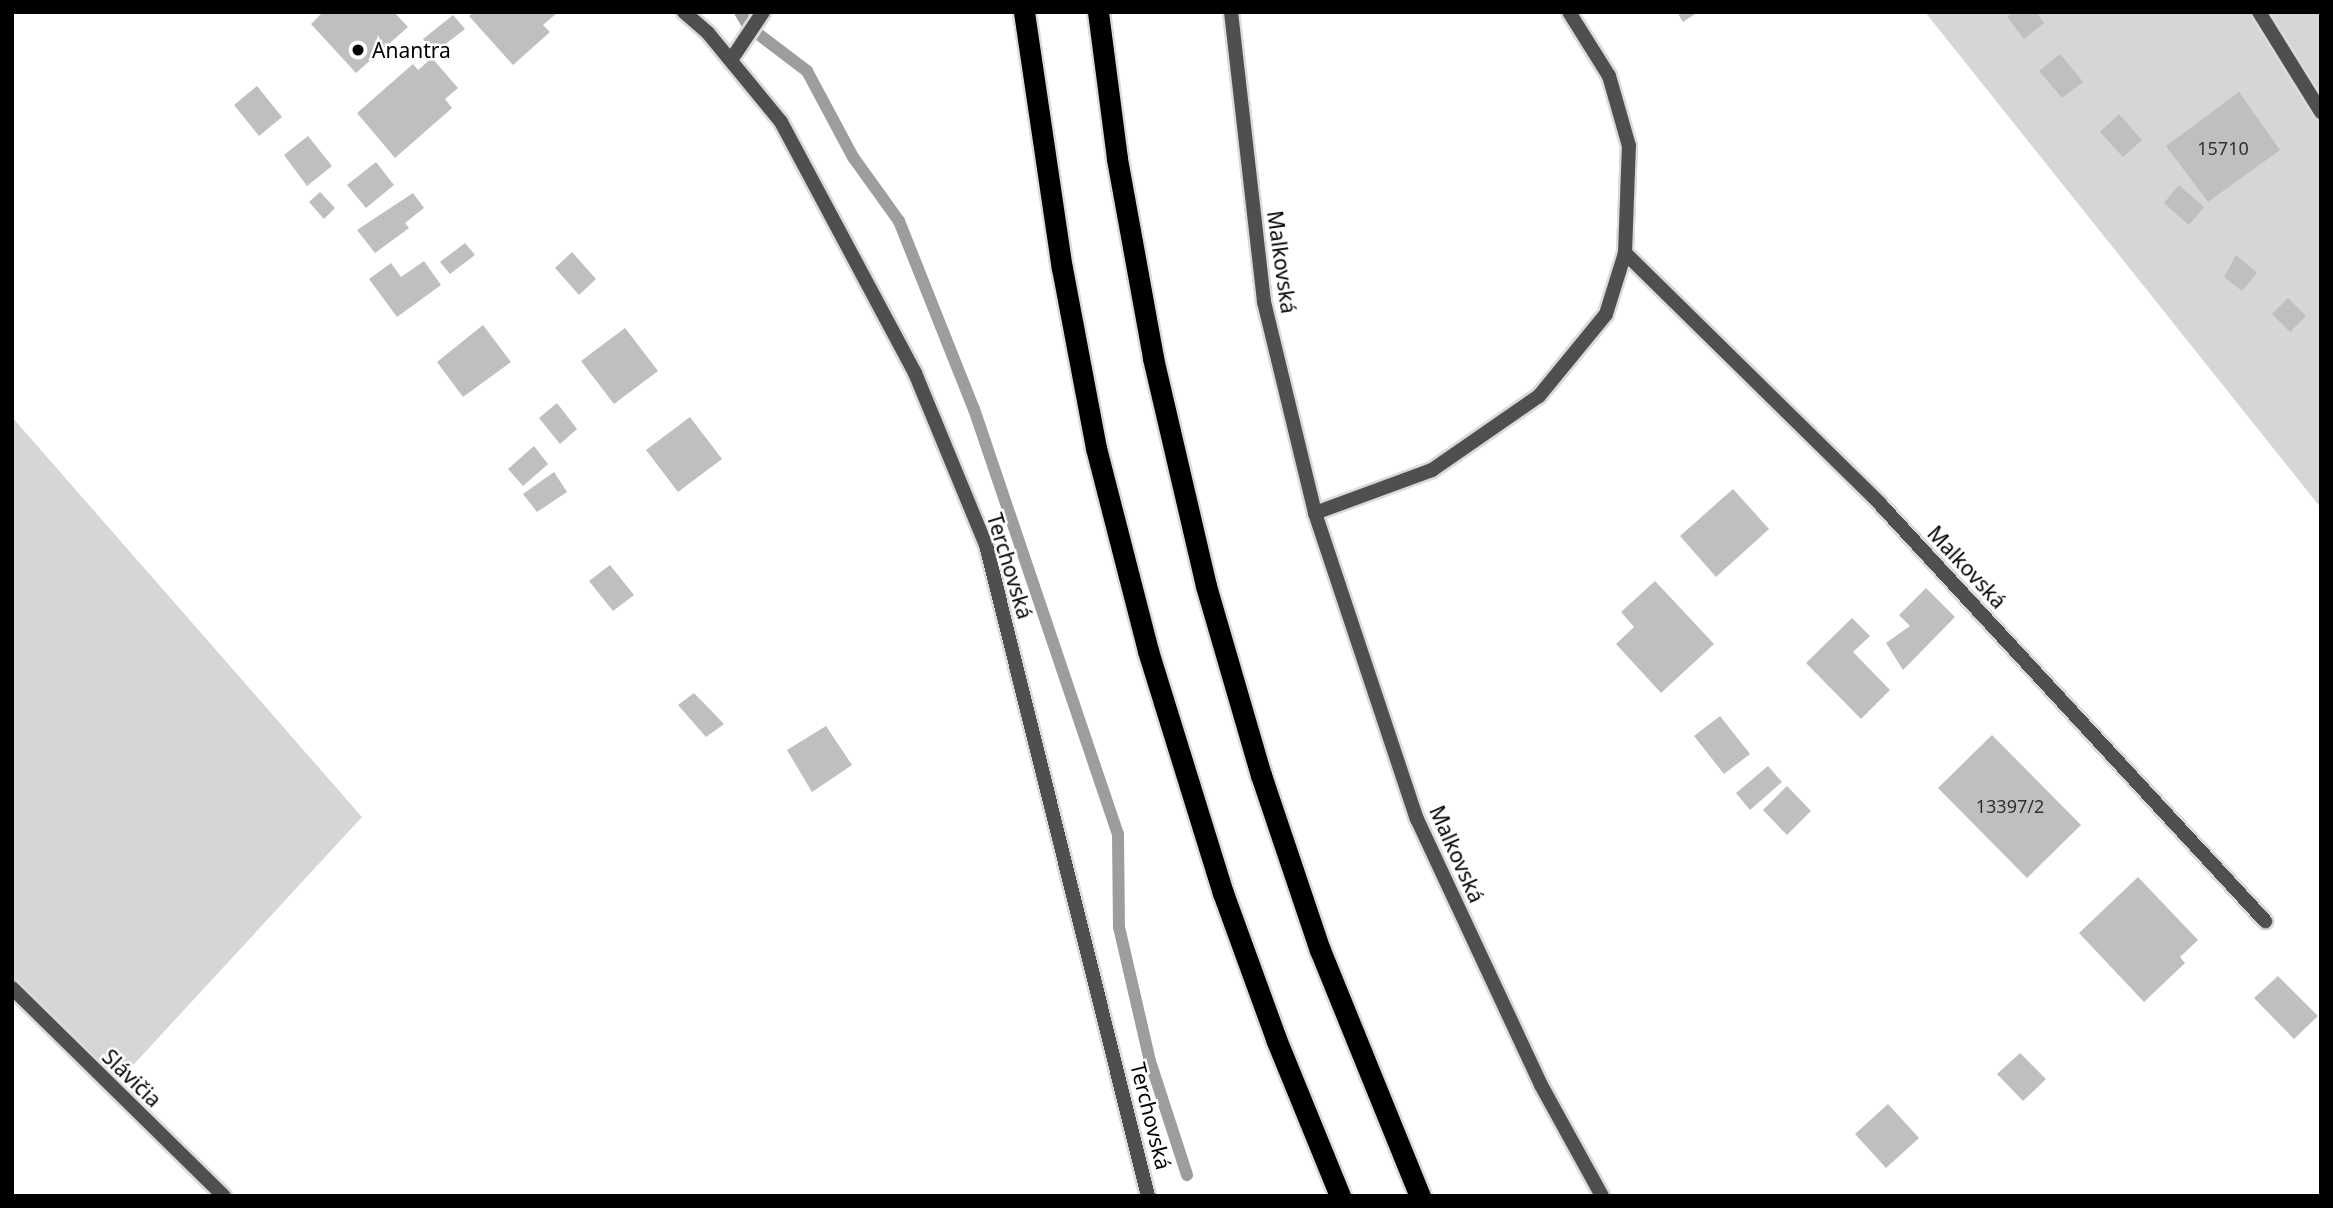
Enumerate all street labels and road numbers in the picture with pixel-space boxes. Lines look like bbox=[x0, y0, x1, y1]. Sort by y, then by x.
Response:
street label: Malkovská bbox=[1262, 209, 1302, 315]
street label: Terchovská bbox=[982, 510, 1038, 622]
street label: Malkovská bbox=[1923, 521, 2011, 613]
street label: Malkovská bbox=[1424, 802, 1490, 906]
street label: Slávičia bbox=[97, 1044, 167, 1112]
street label: Terchovská bbox=[1126, 1060, 1176, 1172]

